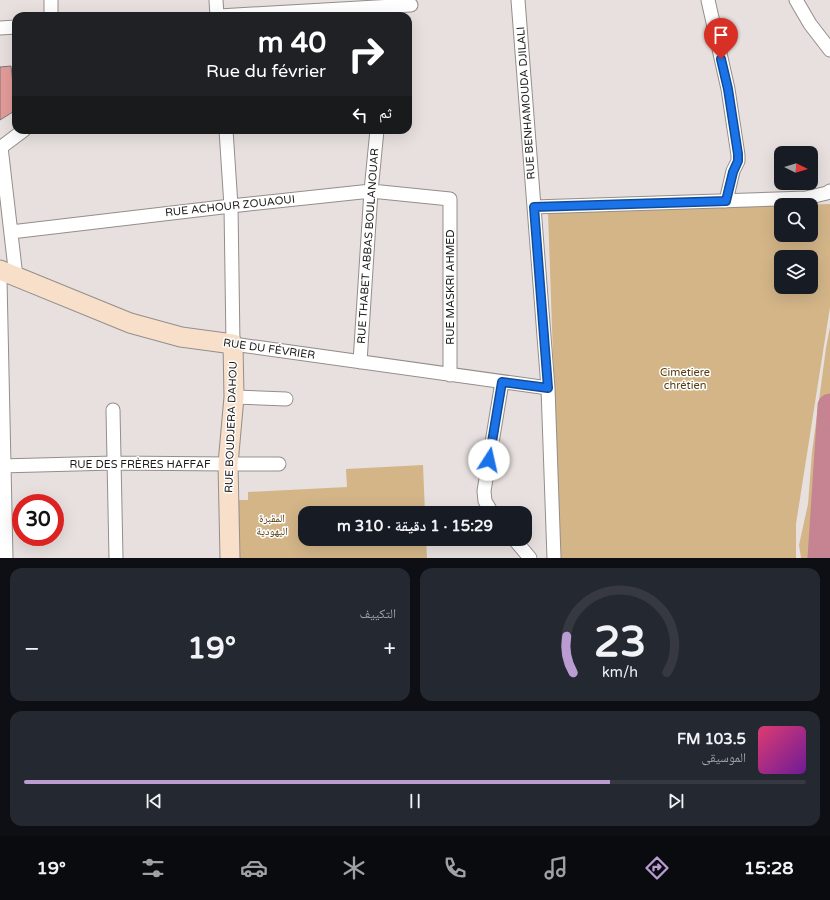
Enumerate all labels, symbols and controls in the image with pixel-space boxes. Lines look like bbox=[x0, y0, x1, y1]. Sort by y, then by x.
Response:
pin bbox=[704, 18, 738, 59]
icon: arrive bbox=[710, 24, 732, 46]
text: 40 m bbox=[258, 26, 326, 60]
street label: RUE BENHAMOUDA DJILALI bbox=[514, 26, 538, 180]
icon: right bbox=[340, 28, 392, 80]
text: Rue du février bbox=[206, 60, 326, 82]
icon: left bbox=[349, 104, 371, 126]
text: ثم bbox=[379, 104, 392, 122]
north arrow bbox=[774, 146, 818, 190]
map controls bbox=[774, 146, 818, 294]
street label: RUE THABET ABBAS BOULANOUAR bbox=[355, 148, 381, 344]
street label: RUE ACHOUR ZOUAOUI bbox=[164, 193, 296, 219]
button: search bbox=[774, 198, 818, 242]
street label: RUE MASKRI AHMED bbox=[444, 229, 457, 345]
button: layers bbox=[774, 250, 818, 294]
street label: RUE DU FÉVRIER bbox=[222, 335, 316, 362]
street label: RUE BOUDJERA DAHOU bbox=[222, 361, 240, 493]
park label: Cimetiere chrétien bbox=[660, 366, 710, 392]
position arrow bbox=[468, 439, 510, 481]
street label: RUE DES FRÈRES HAFFAF bbox=[69, 457, 211, 471]
speed limit sign: 30 bbox=[12, 494, 64, 546]
park label: المقبرة اليهودية bbox=[256, 512, 288, 538]
text: 15:29 · 1 دقيقة · 310 m bbox=[337, 517, 493, 535]
text: التكييف bbox=[360, 606, 396, 622]
text: 23 bbox=[594, 617, 646, 667]
text: 19° bbox=[187, 630, 236, 667]
text: − bbox=[24, 636, 40, 662]
text: + bbox=[384, 636, 396, 662]
text: km/h bbox=[602, 663, 638, 680]
text: 103.5 FM bbox=[677, 730, 746, 748]
text: الموسيقى bbox=[702, 750, 746, 766]
icon: previous bbox=[143, 790, 165, 812]
icon: pause bbox=[404, 790, 426, 812]
icon: next bbox=[665, 790, 687, 812]
icon: filters bbox=[139, 854, 167, 882]
icon: car bbox=[240, 854, 268, 882]
icon: climate bbox=[340, 854, 368, 882]
icon: phone bbox=[441, 854, 469, 882]
icon: music bbox=[542, 854, 570, 882]
icon: directions bbox=[643, 854, 671, 882]
text: 19° bbox=[36, 857, 66, 879]
text: 15:28 bbox=[744, 857, 794, 879]

